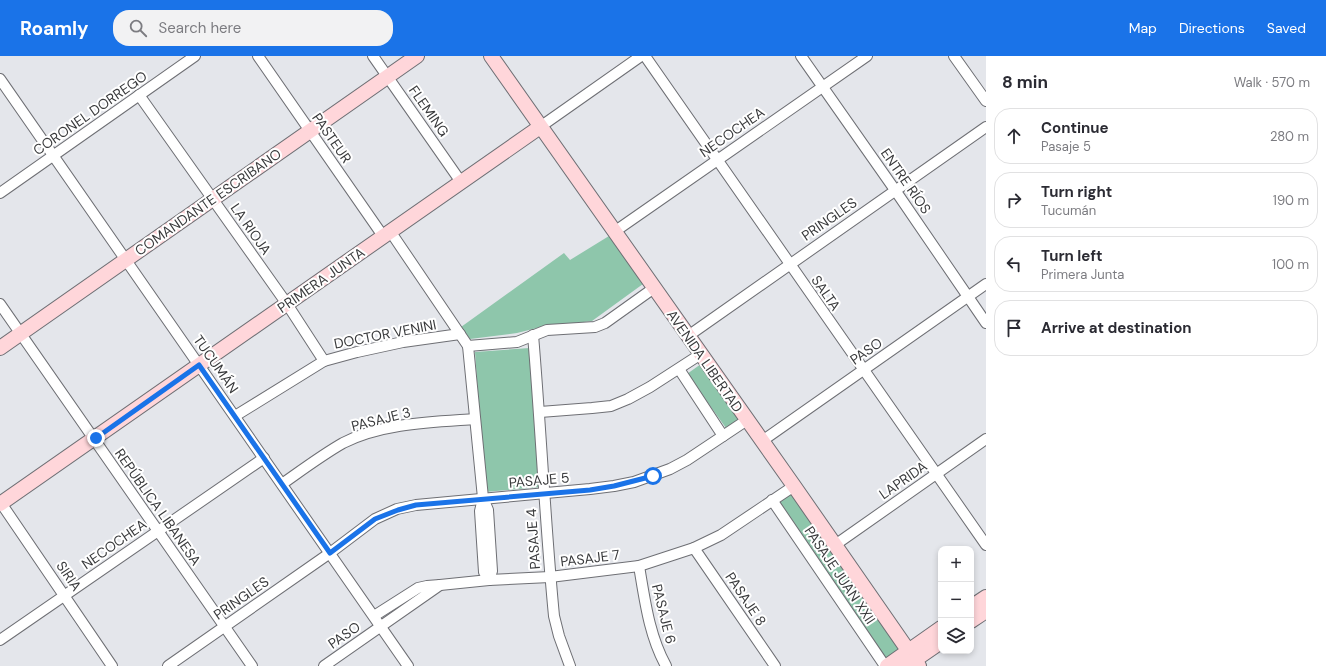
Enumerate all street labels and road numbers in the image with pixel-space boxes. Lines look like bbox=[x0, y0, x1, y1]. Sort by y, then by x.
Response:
street label: CORONEL DORREGO bbox=[29, 67, 151, 159]
street label: FLEMING bbox=[405, 82, 453, 140]
street label: NECOCHEA bbox=[696, 103, 768, 161]
street label: PASTEUR bbox=[308, 109, 356, 167]
street label: COMANDANTE ESCRIBANO bbox=[131, 144, 285, 259]
street label: ENTRE RÍOS bbox=[877, 145, 935, 217]
street label: PRINGLES bbox=[798, 193, 860, 245]
street label: LA RIOJA bbox=[227, 200, 275, 258]
street label: PRIMERA JUNTA bbox=[274, 243, 368, 317]
street label: SALTA bbox=[807, 272, 845, 314]
street label: AVENIDA LIBERTAD bbox=[663, 306, 747, 416]
street label: DOCTOR VENINI bbox=[332, 315, 438, 353]
street label: TUCUMÁN bbox=[189, 331, 243, 397]
street label: PASO bbox=[846, 333, 886, 368]
street label: PASAJE 3 bbox=[349, 403, 413, 435]
street label: REPÚBLICA LIBANESA bbox=[111, 445, 205, 569]
street label: LAPRIDA bbox=[875, 457, 931, 503]
street label: PASAJE 5 bbox=[508, 468, 570, 492]
street label: PASAJE 4 bbox=[522, 508, 544, 570]
street label: NECOCHEA bbox=[78, 515, 150, 573]
street label: PASAJE JUAN XXII bbox=[801, 523, 879, 627]
street label: PASAJE 7 bbox=[559, 545, 621, 571]
street label: SIRIA bbox=[53, 558, 85, 594]
street label: PASAJE 8 bbox=[722, 569, 770, 629]
street label: PRINGLES bbox=[210, 572, 272, 624]
street label: PASAJE 6 bbox=[648, 582, 680, 646]
street label: PASO bbox=[324, 617, 364, 652]

